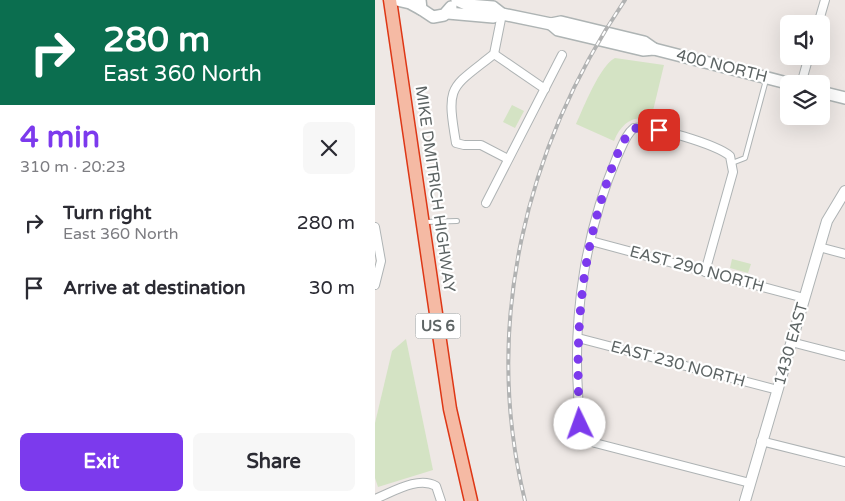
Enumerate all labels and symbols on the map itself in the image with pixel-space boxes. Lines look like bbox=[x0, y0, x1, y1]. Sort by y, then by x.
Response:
street label: 400 NORTH bbox=[674, 45, 770, 87]
street label: MIKE DMITRICH HIGHWAY bbox=[411, 84, 459, 294]
pin bbox=[638, 109, 680, 151]
street label: EAST 290 NORTH bbox=[627, 241, 767, 297]
street label: 1430 EAST bbox=[770, 300, 812, 388]
road number: US 6 bbox=[415, 314, 461, 338]
street label: EAST 230 NORTH bbox=[608, 336, 748, 392]
position arrow bbox=[553, 397, 605, 449]

